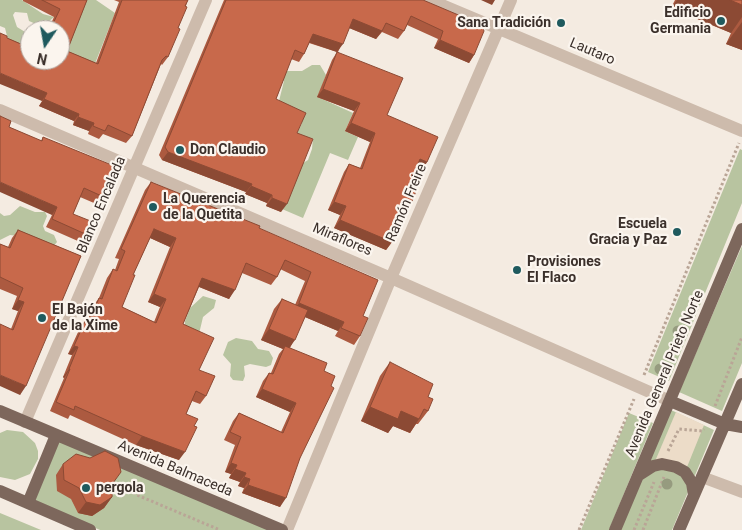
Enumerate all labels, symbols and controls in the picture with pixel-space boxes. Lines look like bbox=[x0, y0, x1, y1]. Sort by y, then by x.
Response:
place label: Edificio Germania bbox=[650, 5, 711, 38]
place label: Sana Tradición bbox=[457, 15, 551, 31]
marker: Edificio Germania bbox=[715, 15, 727, 27]
marker: Sana Tradición bbox=[555, 17, 567, 29]
north arrow bbox=[20, 20, 70, 70]
street label: Lautaro bbox=[567, 35, 617, 69]
text: N bbox=[36, 50, 49, 68]
place label: Don Claudio bbox=[190, 142, 266, 158]
marker: Don Claudio bbox=[174, 144, 186, 156]
street label: Blanco Encalada bbox=[74, 154, 130, 256]
street label: Ramón Freire bbox=[383, 162, 431, 244]
place label: La Querencia de la Quetita bbox=[163, 191, 245, 223]
marker: La Querencia de la Quetita bbox=[147, 201, 159, 213]
place label: Escuela Gracia y Paz bbox=[589, 216, 667, 248]
street label: Miraflores bbox=[310, 220, 374, 260]
marker: Escuela Gracia y Paz bbox=[671, 226, 683, 238]
place label: Provisiones El Flaco bbox=[527, 254, 601, 286]
marker: Provisiones El Flaco bbox=[511, 264, 523, 276]
street label: Avenida General Prieto Norte bbox=[622, 288, 708, 460]
place label: El Bajón de la Xime bbox=[52, 302, 118, 334]
marker: El Bajón de la Xime bbox=[36, 312, 48, 324]
street label: Avenida Balmaceda bbox=[115, 437, 235, 501]
place label: pergola bbox=[96, 480, 144, 496]
marker: pergola bbox=[80, 482, 92, 494]

